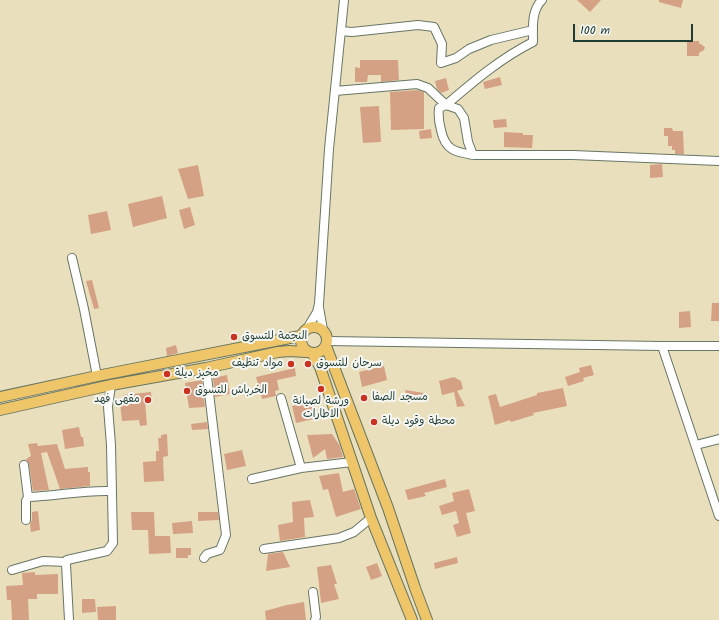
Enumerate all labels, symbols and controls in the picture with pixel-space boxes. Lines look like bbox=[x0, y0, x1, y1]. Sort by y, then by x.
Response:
scale bar bbox=[575, 16, 695, 42]
text: 100 m bbox=[580, 21, 610, 40]
place label: النجمة للتسوق bbox=[242, 330, 307, 344]
marker: النجمة للتسوق bbox=[229, 332, 239, 342]
place label: مواد تنظيف bbox=[232, 357, 283, 371]
place label: سرحان للتسوق bbox=[316, 357, 382, 371]
marker: مواد تنظيف bbox=[286, 359, 296, 369]
marker: سرحان للتسوق bbox=[303, 359, 313, 369]
place label: مخبز ديلة bbox=[175, 367, 219, 381]
marker: مخبز ديلة bbox=[162, 369, 172, 379]
place label: الخرباش للتسوق bbox=[195, 384, 267, 398]
marker: ورشة لصيانة الاطارات bbox=[316, 384, 326, 394]
marker: الخرباش للتسوق bbox=[182, 386, 192, 396]
place label: مسجد الصفا bbox=[372, 391, 428, 405]
place label: مقهى فهد bbox=[94, 393, 140, 407]
marker: مسجد الصفا bbox=[359, 393, 369, 403]
marker: مقهى فهد bbox=[143, 395, 153, 405]
place label: ورشة لصيانة الاطارات bbox=[293, 395, 349, 421]
place label: محطة وقود ديلة bbox=[382, 415, 455, 429]
marker: محطة وقود ديلة bbox=[369, 417, 379, 427]

